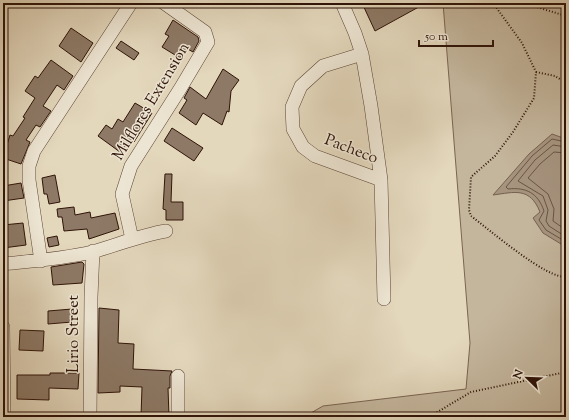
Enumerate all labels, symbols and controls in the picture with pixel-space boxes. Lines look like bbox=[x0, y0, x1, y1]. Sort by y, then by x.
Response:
scale bar bbox=[419, 22, 493, 48]
text: 50 m bbox=[424, 28, 448, 46]
street label: Milflores Extension bbox=[108, 38, 197, 165]
street label: Pacheco bbox=[321, 129, 381, 171]
street label: Lirio Street bbox=[63, 294, 86, 373]
north arrow bbox=[507, 358, 547, 398]
text: N bbox=[509, 367, 528, 383]

